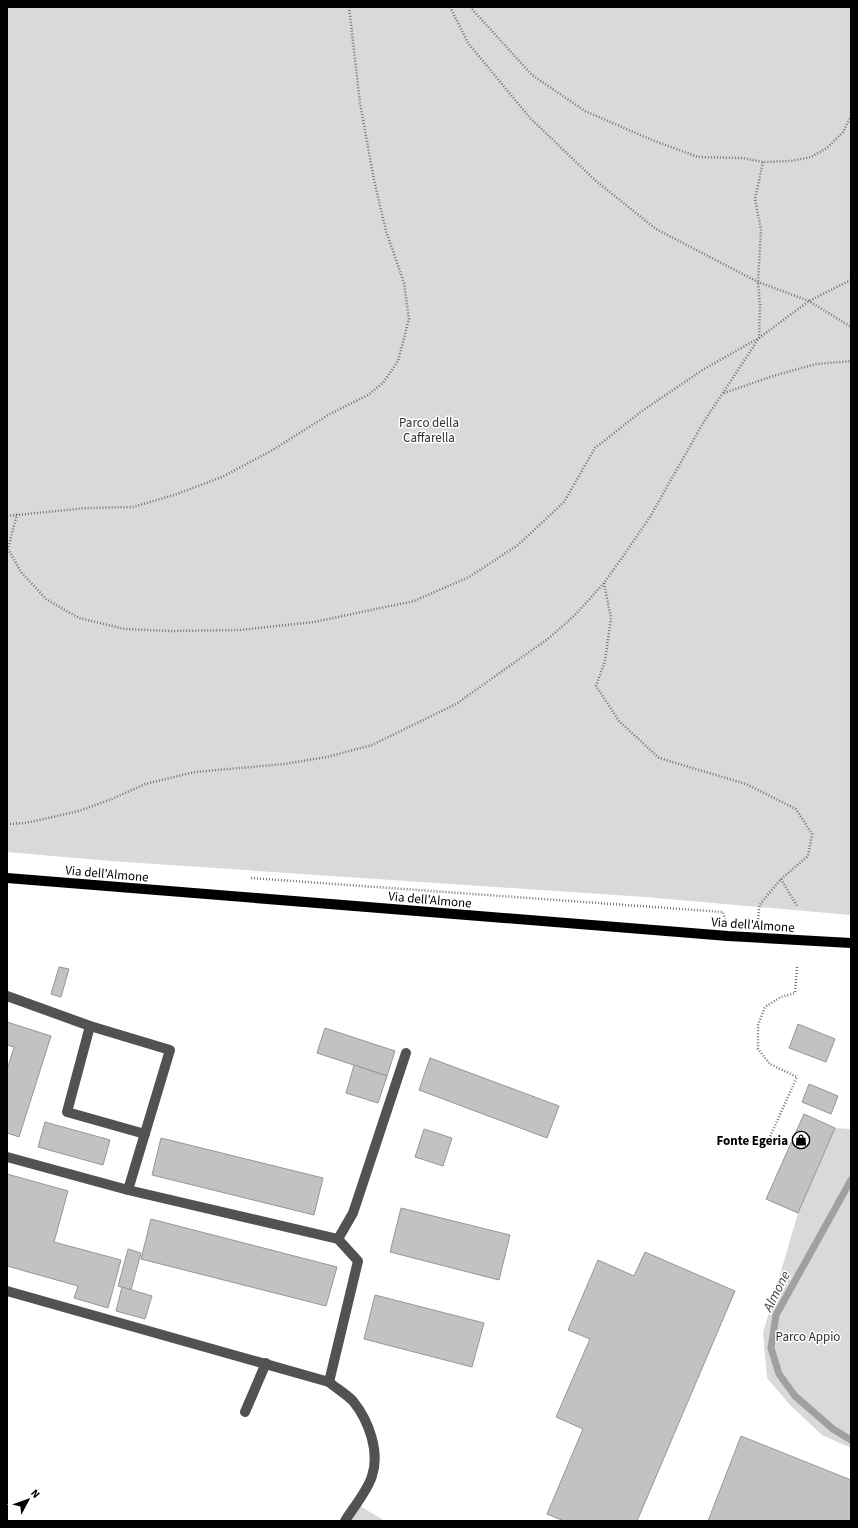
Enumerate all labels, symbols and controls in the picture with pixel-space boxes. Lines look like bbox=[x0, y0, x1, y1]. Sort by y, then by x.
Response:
park label: Parco della Caffarella bbox=[399, 414, 459, 447]
street label: Via dell'Almone bbox=[64, 861, 149, 887]
street label: Via dell'Almone bbox=[387, 887, 472, 913]
street label: Via dell'Almone bbox=[711, 913, 795, 937]
shop icon: Fonte Egeria bbox=[791, 1130, 811, 1150]
place label: Fonte Egeria bbox=[717, 1132, 788, 1150]
water label: Almone bbox=[758, 1267, 796, 1316]
park label: Parco Appio bbox=[776, 1328, 840, 1346]
north arrow bbox=[8, 1480, 48, 1520]
text: N bbox=[27, 1486, 43, 1501]

